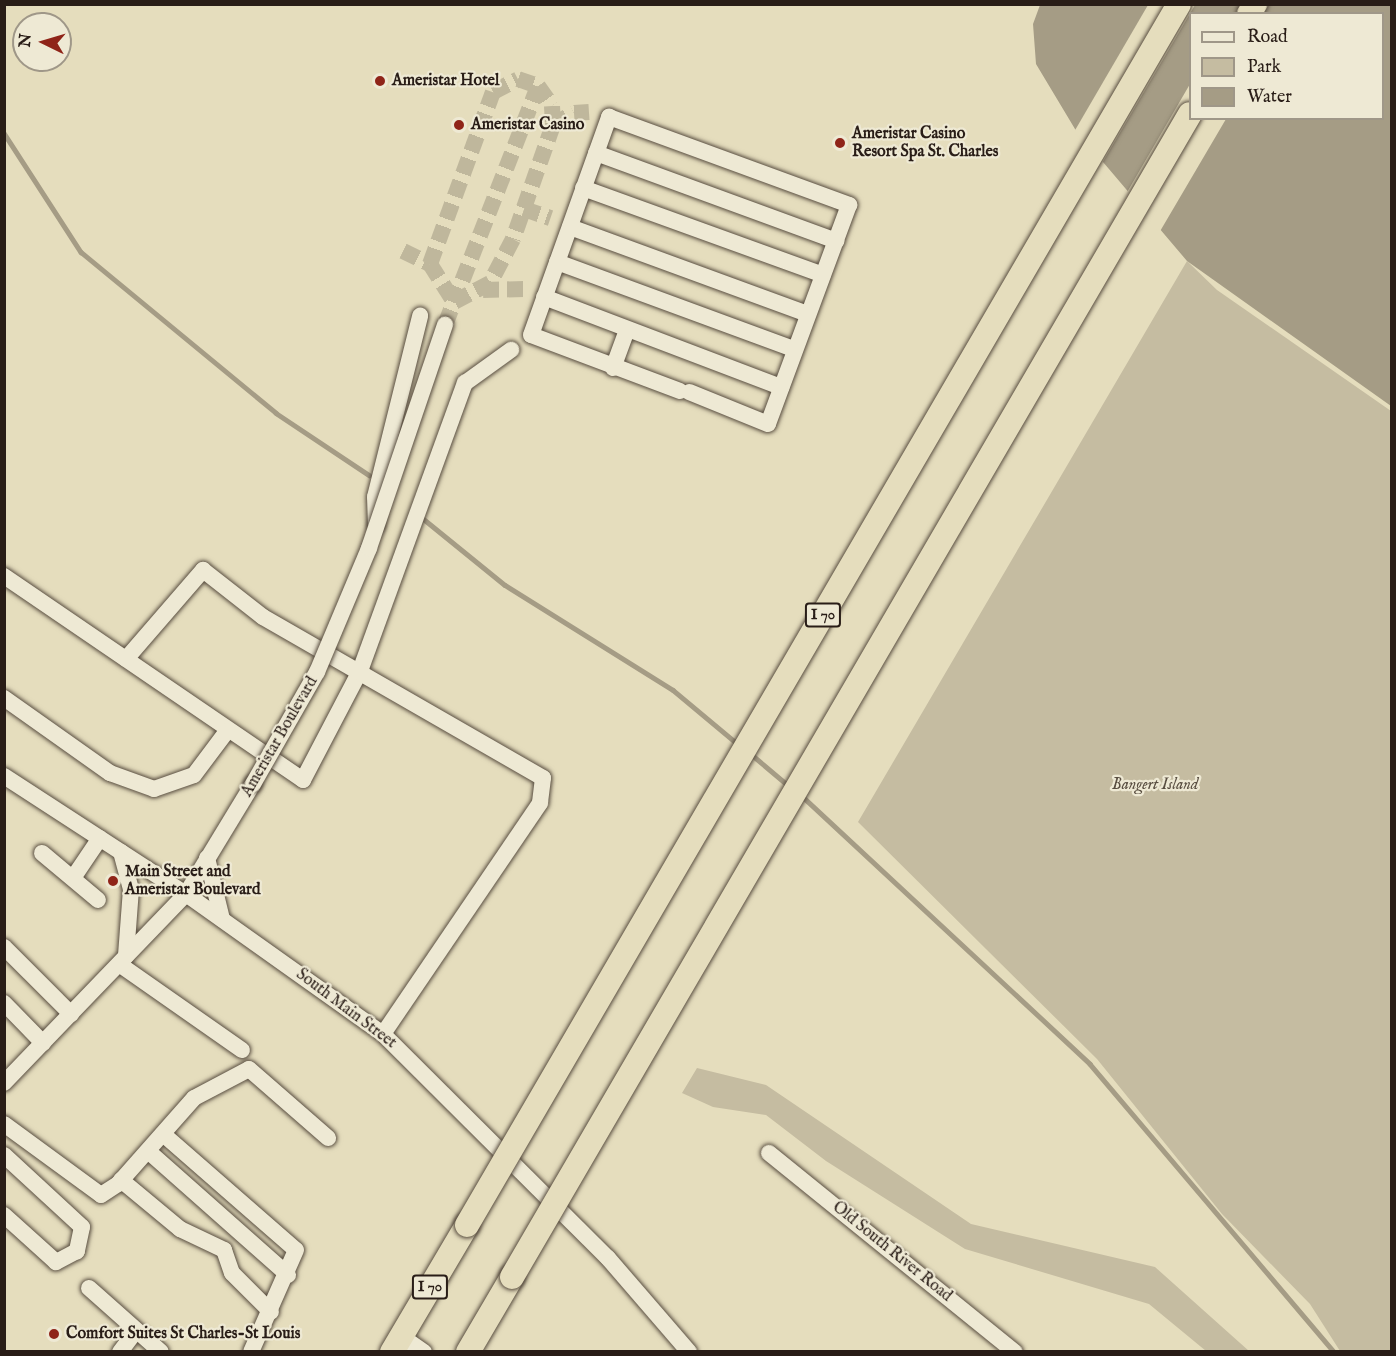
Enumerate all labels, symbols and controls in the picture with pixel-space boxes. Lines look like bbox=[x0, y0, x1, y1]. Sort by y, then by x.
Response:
north arrow bbox=[12, 12, 72, 72]
legend bbox=[1189, 12, 1384, 120]
text: Road bbox=[1247, 26, 1288, 49]
text: N bbox=[15, 33, 37, 48]
text: Park bbox=[1247, 56, 1281, 79]
place label: Ameristar Hotel bbox=[392, 71, 499, 91]
marker: Ameristar Hotel bbox=[373, 74, 387, 88]
text: Water bbox=[1247, 86, 1292, 109]
place label: Ameristar Casino bbox=[471, 115, 584, 135]
marker: Ameristar Casino bbox=[452, 118, 466, 132]
place label: Ameristar Casino Resort Spa St. Charles bbox=[852, 124, 998, 162]
marker: Ameristar Casino Resort Spa St. Charles bbox=[833, 136, 847, 150]
road number: I 70 bbox=[804, 603, 842, 627]
street label: Ameristar Boulevard bbox=[238, 674, 322, 800]
park label: Bangert Island bbox=[1112, 775, 1198, 795]
place label: Main Street and Ameristar Boulevard bbox=[125, 862, 260, 900]
marker: Main Street and Ameristar Boulevard bbox=[106, 874, 120, 888]
street label: South Main Street bbox=[292, 965, 400, 1053]
street label: Old South River Road bbox=[828, 1198, 956, 1306]
road number: I 70 bbox=[410, 1275, 450, 1299]
place label: Comfort Suites St Charles-St Louis bbox=[66, 1324, 300, 1344]
marker: Comfort Suites St Charles-St Louis bbox=[47, 1327, 61, 1341]

